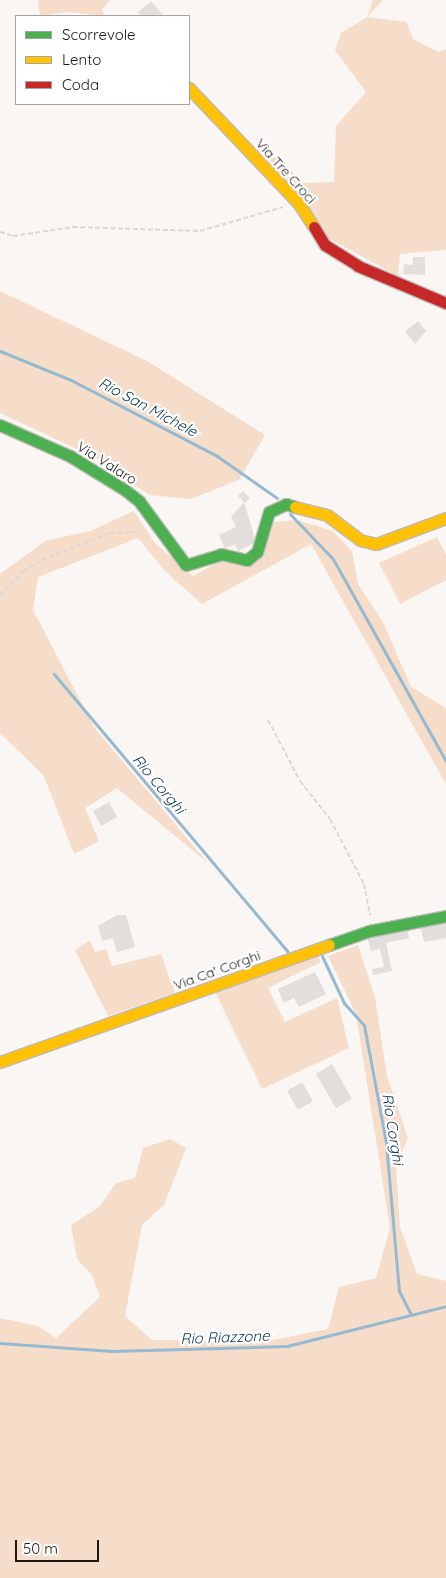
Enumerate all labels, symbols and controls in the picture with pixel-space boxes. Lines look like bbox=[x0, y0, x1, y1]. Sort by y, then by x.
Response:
legend bbox=[15, 15, 190, 105]
text: Scorrevole bbox=[62, 25, 136, 44]
text: Lento bbox=[62, 50, 101, 69]
text: Coda bbox=[62, 75, 99, 94]
street label: Via Tre Croci bbox=[252, 135, 320, 207]
water label: Rio San Michele bbox=[96, 374, 200, 440]
street label: Via Valaro bbox=[74, 438, 140, 488]
water label: Rio Corghi bbox=[129, 751, 189, 817]
street label: Via Ca' Corghi bbox=[171, 947, 263, 993]
water label: Rio Corghi bbox=[378, 1092, 408, 1166]
water label: Rio Riazzone bbox=[180, 1326, 270, 1348]
scale bar bbox=[18, 1530, 101, 1562]
text: 50 m bbox=[23, 1539, 58, 1558]

